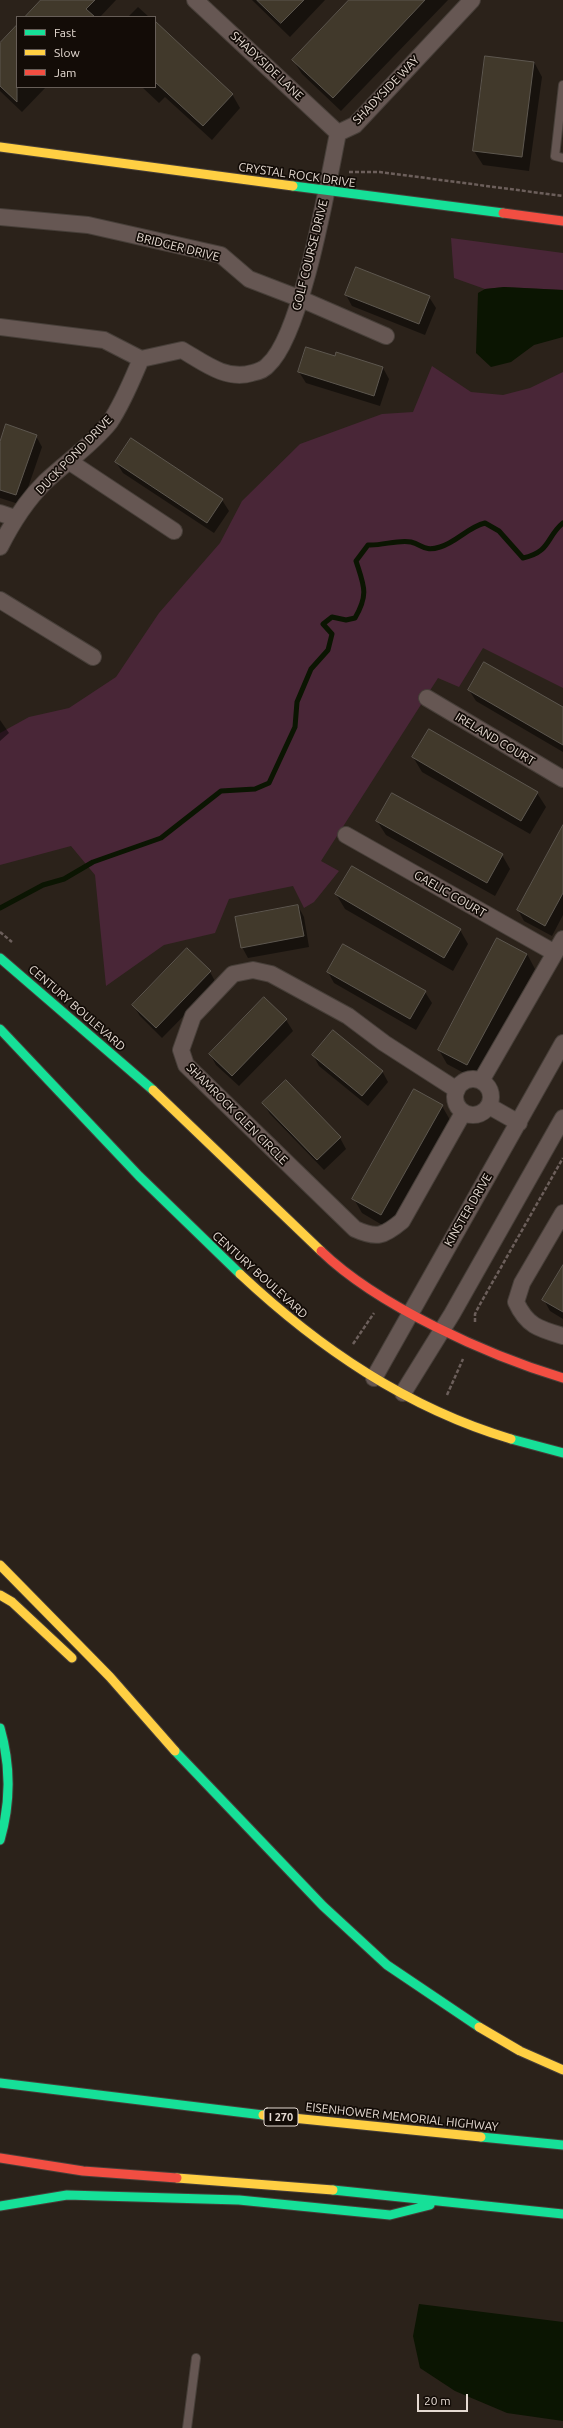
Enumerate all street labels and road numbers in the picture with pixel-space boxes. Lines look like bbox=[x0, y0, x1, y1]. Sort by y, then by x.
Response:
street label: SHADYSIDE LANE bbox=[228, 29, 306, 103]
street label: SHADYSIDE WAY bbox=[350, 53, 422, 127]
street label: CRYSTAL ROCK DRIVE bbox=[237, 160, 357, 190]
street label: GOLF COURSE DRIVE bbox=[289, 198, 331, 312]
street label: BRIDGER DRIVE bbox=[135, 230, 221, 264]
street label: DUCK POND DRIVE bbox=[33, 413, 115, 497]
street label: IRELAND COURT bbox=[453, 710, 537, 768]
street label: GAELIC COURT bbox=[411, 868, 489, 920]
street label: CENTURY BOULEVARD bbox=[26, 962, 128, 1054]
street label: SHAMROCK GLEN CIRCLE bbox=[183, 1060, 291, 1168]
street label: KINSTER DRIVE bbox=[441, 1171, 495, 1249]
street label: CENTURY BOULEVARD bbox=[209, 1228, 311, 1322]
street label: EISENHOWER MEMORIAL HIGHWAY bbox=[305, 2100, 499, 2134]
road number: I 270 bbox=[264, 2108, 298, 2126]

